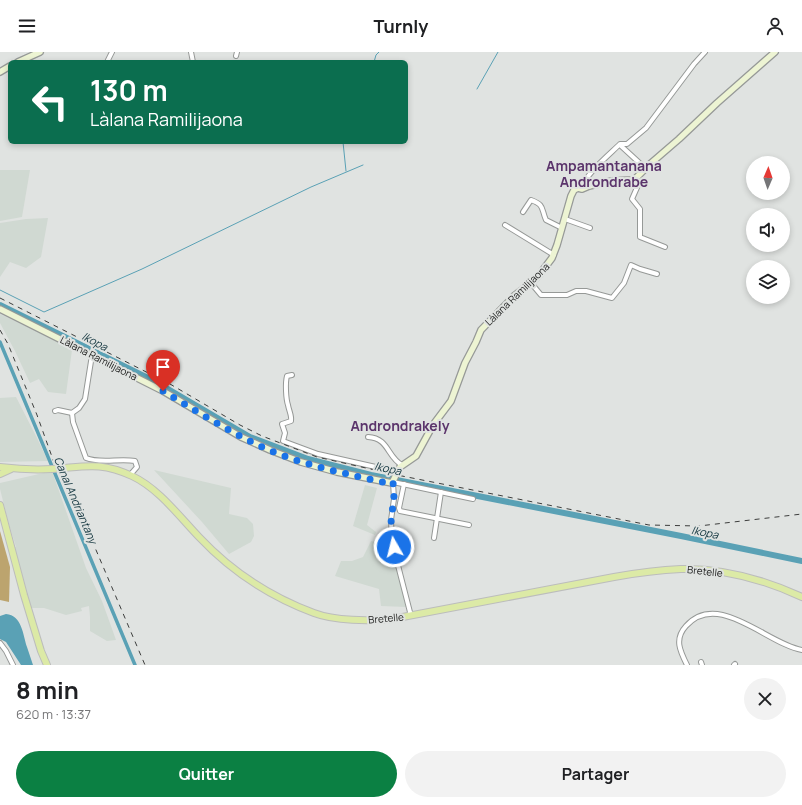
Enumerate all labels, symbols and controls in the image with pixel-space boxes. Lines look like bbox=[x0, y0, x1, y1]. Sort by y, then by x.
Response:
text: Turnly bbox=[374, 14, 428, 38]
icon: menu bbox=[16, 15, 38, 37]
icon: person bbox=[764, 15, 786, 37]
text: 130 m bbox=[90, 71, 168, 109]
icon: left bbox=[24, 76, 76, 128]
text: Làlana Ramilijaona bbox=[90, 107, 243, 131]
district label: Ampamantanana Androndrabe bbox=[546, 156, 662, 191]
north arrow bbox=[746, 156, 790, 200]
map controls bbox=[746, 156, 790, 304]
button: sound bbox=[746, 208, 790, 252]
street label: Làlana Ramilijaona bbox=[482, 259, 552, 329]
button: layers bbox=[746, 260, 790, 304]
water label: Ikopa bbox=[80, 328, 111, 354]
street label: Làlana Ramilijaona bbox=[58, 332, 140, 384]
pin bbox=[146, 350, 180, 391]
icon: arrive bbox=[152, 356, 174, 378]
district label: Androndrakely bbox=[350, 416, 450, 435]
water label: Canal Andriantany bbox=[51, 454, 102, 548]
water label: Ikopa bbox=[373, 458, 404, 478]
water label: Ikopa bbox=[690, 522, 721, 542]
position arrow bbox=[373, 526, 415, 568]
street label: Bretelle bbox=[687, 562, 724, 580]
street label: Bretelle bbox=[368, 609, 405, 627]
text: 8 min bbox=[16, 673, 79, 706]
button: close bbox=[744, 678, 786, 720]
text: 620 m · 13:37 bbox=[16, 705, 91, 723]
button: Quitter bbox=[16, 751, 397, 797]
button: Partager bbox=[405, 751, 786, 797]

